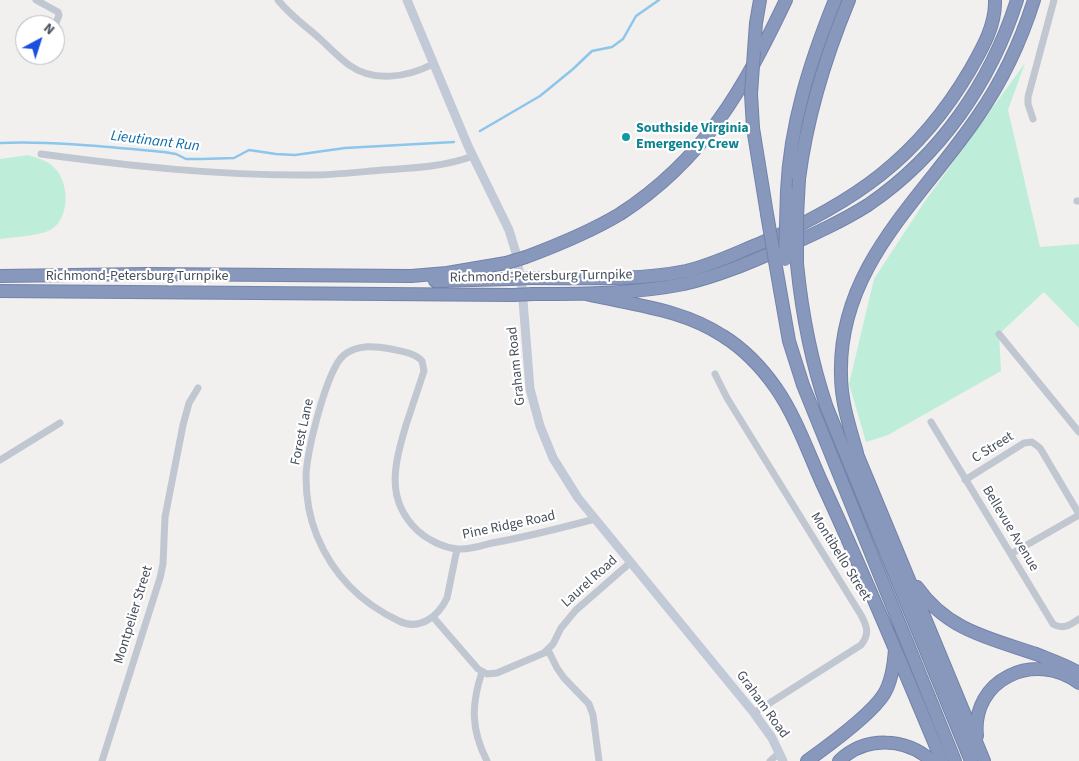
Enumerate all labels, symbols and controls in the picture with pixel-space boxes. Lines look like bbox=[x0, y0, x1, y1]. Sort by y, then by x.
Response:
north arrow bbox=[15, 15, 65, 65]
text: N bbox=[39, 19, 59, 40]
place label: Southside Virginia Emergency Crew bbox=[636, 121, 749, 154]
water label: Lieutinant Run bbox=[109, 128, 201, 156]
marker: Southside Virginia Emergency Crew bbox=[620, 131, 632, 143]
street label: Richmond-Petersburg Turnpike bbox=[450, 267, 632, 287]
street label: Richmond-Petersburg Turnpike bbox=[46, 269, 228, 285]
street label: Graham Road bbox=[504, 326, 530, 406]
street label: Forest Lane bbox=[288, 397, 318, 467]
street label: C Street bbox=[969, 429, 1017, 467]
street label: Bellevue Avenue bbox=[978, 483, 1042, 575]
street label: Pine Ridge Road bbox=[461, 508, 557, 544]
street label: Montibello Street bbox=[806, 510, 874, 604]
street label: Laurel Road bbox=[559, 552, 621, 612]
street label: Montpelier Street bbox=[111, 564, 157, 666]
street label: Graham Road bbox=[732, 668, 792, 742]

